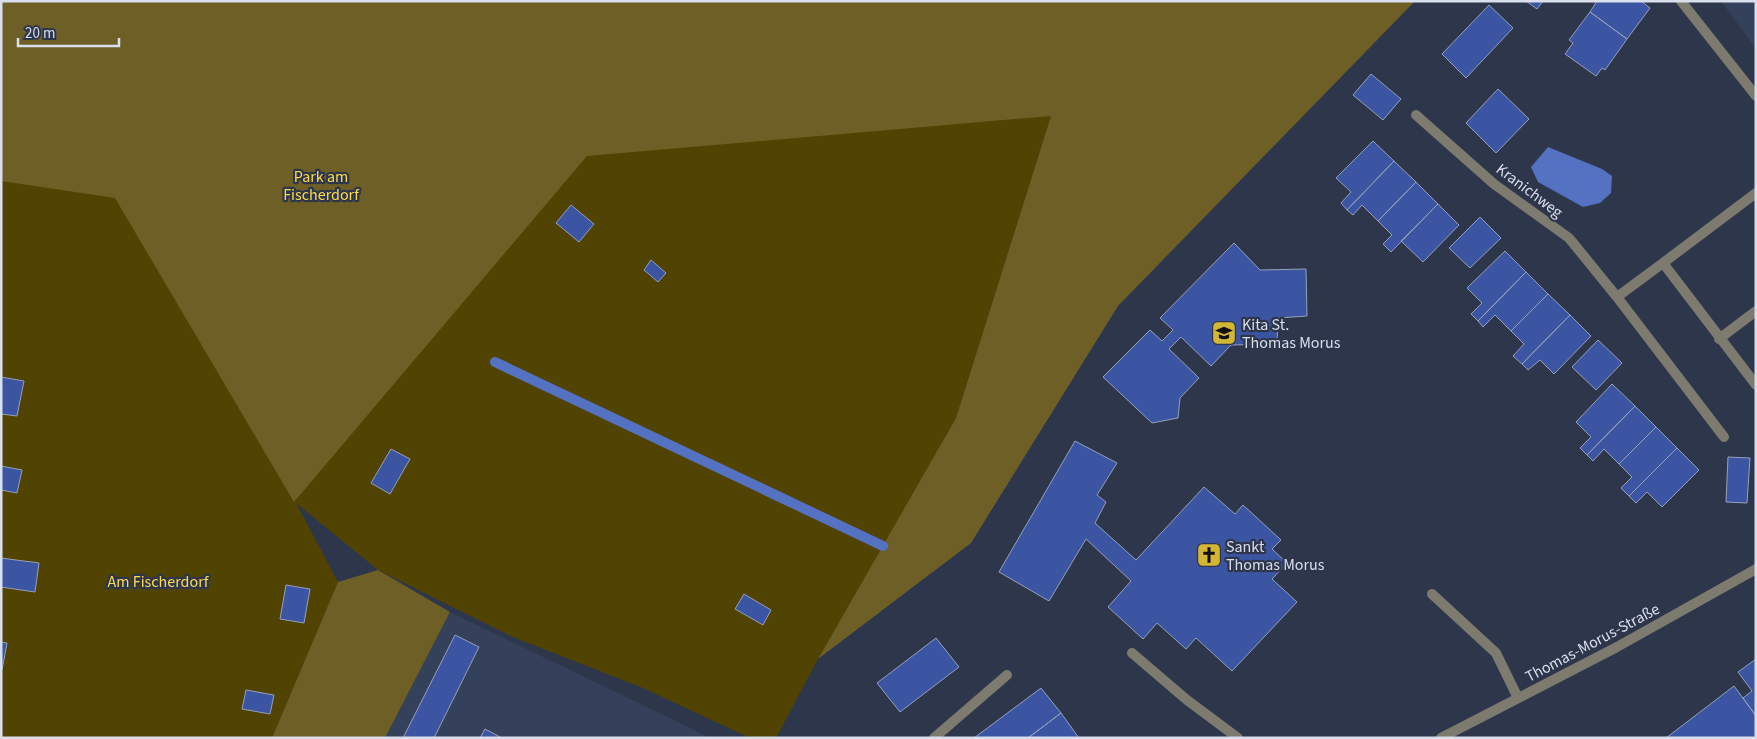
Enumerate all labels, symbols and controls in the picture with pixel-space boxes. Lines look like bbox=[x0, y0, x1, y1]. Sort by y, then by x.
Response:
scale bar bbox=[18, 15, 119, 47]
text: 20 m bbox=[25, 23, 55, 44]
street label: Kranichweg bbox=[1491, 158, 1567, 223]
park label: Park am Fischerdorf bbox=[283, 166, 360, 206]
place label: Kita St. Thomas Morus bbox=[1242, 314, 1341, 354]
school or university icon: Kita St. Thomas Morus bbox=[1211, 320, 1237, 346]
place label: Sankt Thomas Morus bbox=[1226, 536, 1325, 576]
church icon: Sankt Thomas Morus bbox=[1196, 542, 1222, 568]
park label: Am Fischerdorf bbox=[108, 571, 210, 593]
street label: Thomas-Morus-Straße bbox=[1521, 598, 1664, 688]

